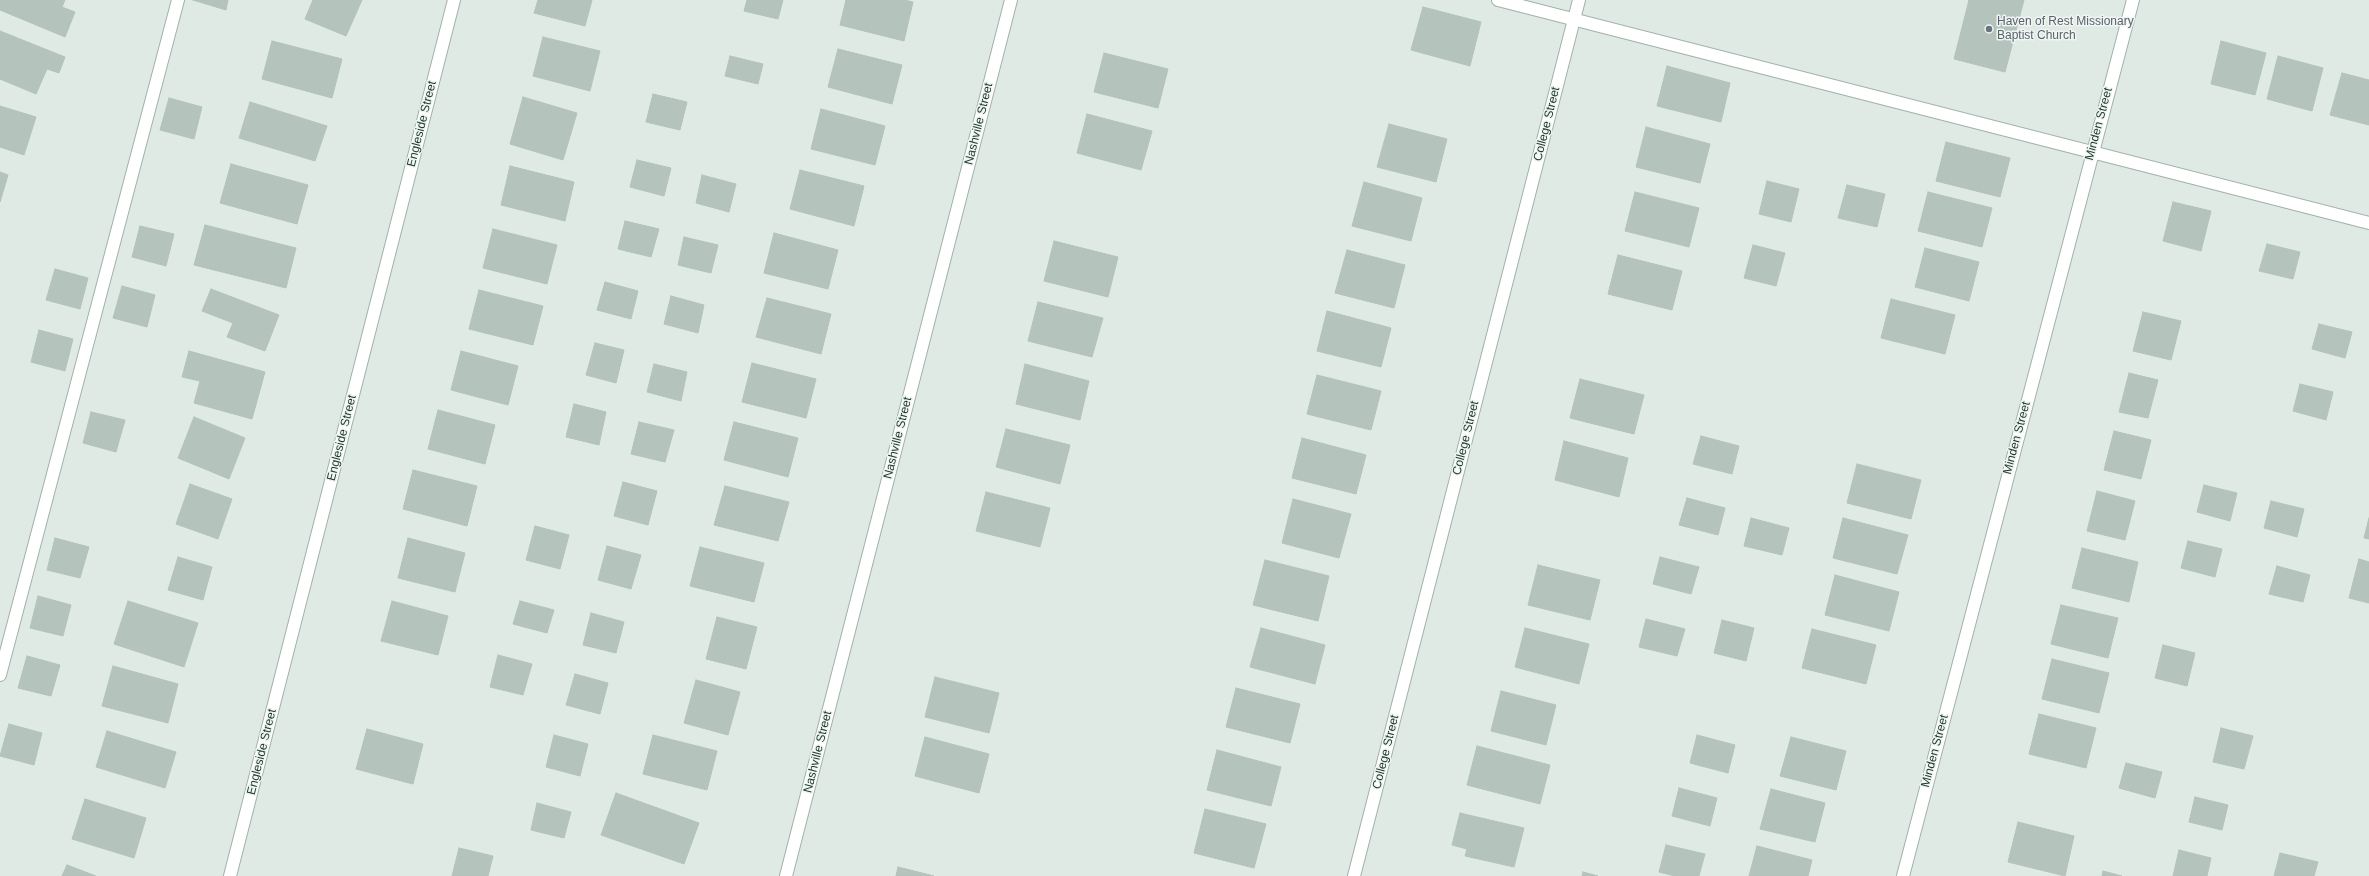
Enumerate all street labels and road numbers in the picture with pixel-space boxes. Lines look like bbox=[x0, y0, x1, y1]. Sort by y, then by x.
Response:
street label: Engleside Street bbox=[404, 80, 440, 168]
street label: Nashville Street bbox=[962, 81, 996, 167]
street label: College Street bbox=[1531, 85, 1563, 163]
street label: Minden Street bbox=[2082, 86, 2116, 162]
street label: Engleside Street bbox=[324, 394, 360, 482]
street label: Nashville Street bbox=[881, 395, 915, 481]
street label: College Street bbox=[1450, 399, 1482, 477]
street label: Minden Street bbox=[2000, 400, 2034, 476]
street label: Engleside Street bbox=[244, 708, 280, 796]
street label: Nashville Street bbox=[801, 709, 835, 795]
street label: College Street bbox=[1370, 713, 1402, 791]
street label: Minden Street bbox=[1918, 713, 1952, 789]

